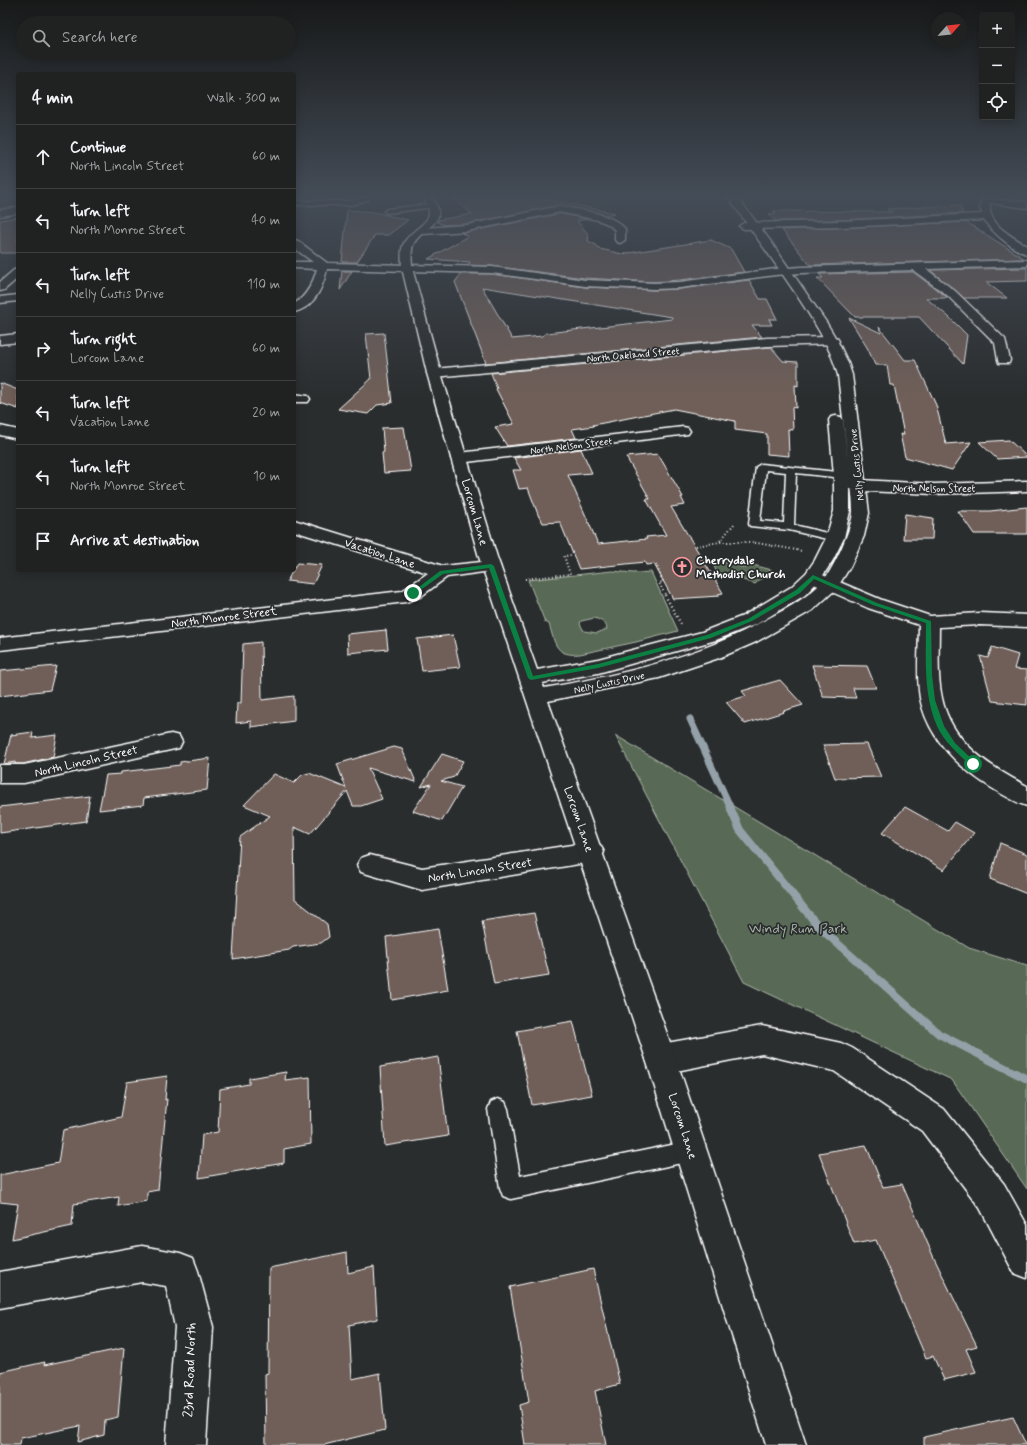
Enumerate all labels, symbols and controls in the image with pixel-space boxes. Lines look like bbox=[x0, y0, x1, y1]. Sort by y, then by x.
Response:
north arrow bbox=[931, 12, 967, 48]
map controls bbox=[979, 12, 1015, 120]
button: + bbox=[979, 12, 1015, 48]
search box bbox=[16, 16, 296, 60]
icon: search bbox=[30, 27, 52, 49]
text: Search here bbox=[62, 28, 138, 48]
button: − bbox=[979, 48, 1015, 84]
button: locate bbox=[979, 84, 1015, 120]
text: 4 min bbox=[32, 87, 73, 109]
text: Walk · 300 m bbox=[207, 90, 280, 107]
text: Continue bbox=[70, 138, 126, 158]
icon: ahead bbox=[32, 146, 54, 168]
text: 60 m bbox=[252, 148, 280, 165]
text: North Lincoln Street bbox=[70, 158, 184, 175]
text: Turn left bbox=[70, 202, 130, 222]
icon: left bbox=[32, 210, 54, 232]
text: 40 m bbox=[251, 212, 280, 229]
text: North Monroe Street bbox=[70, 222, 185, 239]
text: Turn left bbox=[70, 266, 130, 286]
icon: left bbox=[32, 274, 54, 296]
text: 110 m bbox=[247, 276, 280, 293]
text: Nelly Custis Drive bbox=[70, 286, 164, 303]
text: Turn right bbox=[70, 330, 137, 350]
icon: right bbox=[32, 338, 54, 360]
text: 60 m bbox=[252, 340, 280, 357]
street label: North Oakland Street bbox=[586, 345, 680, 366]
text: Lorcom Lane bbox=[70, 350, 144, 367]
text: Turn left bbox=[70, 394, 130, 414]
icon: left bbox=[32, 402, 54, 424]
text: 20 m bbox=[252, 404, 280, 421]
text: Vacation Lane bbox=[70, 414, 150, 431]
street label: Nelly Custis Drive bbox=[847, 428, 868, 502]
street label: North Nelson Street bbox=[529, 435, 613, 458]
text: Turn left bbox=[70, 458, 130, 478]
icon: left bbox=[32, 466, 54, 488]
text: 10 m bbox=[253, 468, 280, 485]
street label: Lorcom Lane bbox=[457, 477, 491, 548]
text: North Monroe Street bbox=[70, 478, 185, 495]
street label: North Nelson Street bbox=[893, 483, 976, 496]
icon: arrive bbox=[32, 530, 54, 552]
text: Arrive at destination bbox=[70, 531, 199, 551]
street label: Vacation Lane bbox=[342, 535, 418, 573]
place label: Cherrydale Methodist Church bbox=[696, 553, 786, 583]
church icon: Cherrydale Methodist Church bbox=[671, 556, 693, 578]
route end bbox=[404, 584, 422, 602]
street label: North Monroe Street bbox=[170, 604, 278, 632]
street label: Nelly Custis Drive bbox=[573, 669, 647, 697]
street label: North Lincoln Street bbox=[33, 742, 140, 782]
route start bbox=[964, 755, 982, 773]
street label: Lorcom Lane bbox=[559, 784, 597, 854]
street label: North Lincoln Street bbox=[427, 855, 534, 887]
park label: Windy Run Park bbox=[749, 920, 847, 938]
street label: Lorcom Lane bbox=[664, 1091, 700, 1161]
street label: 23rd Road North bbox=[179, 1322, 201, 1418]

